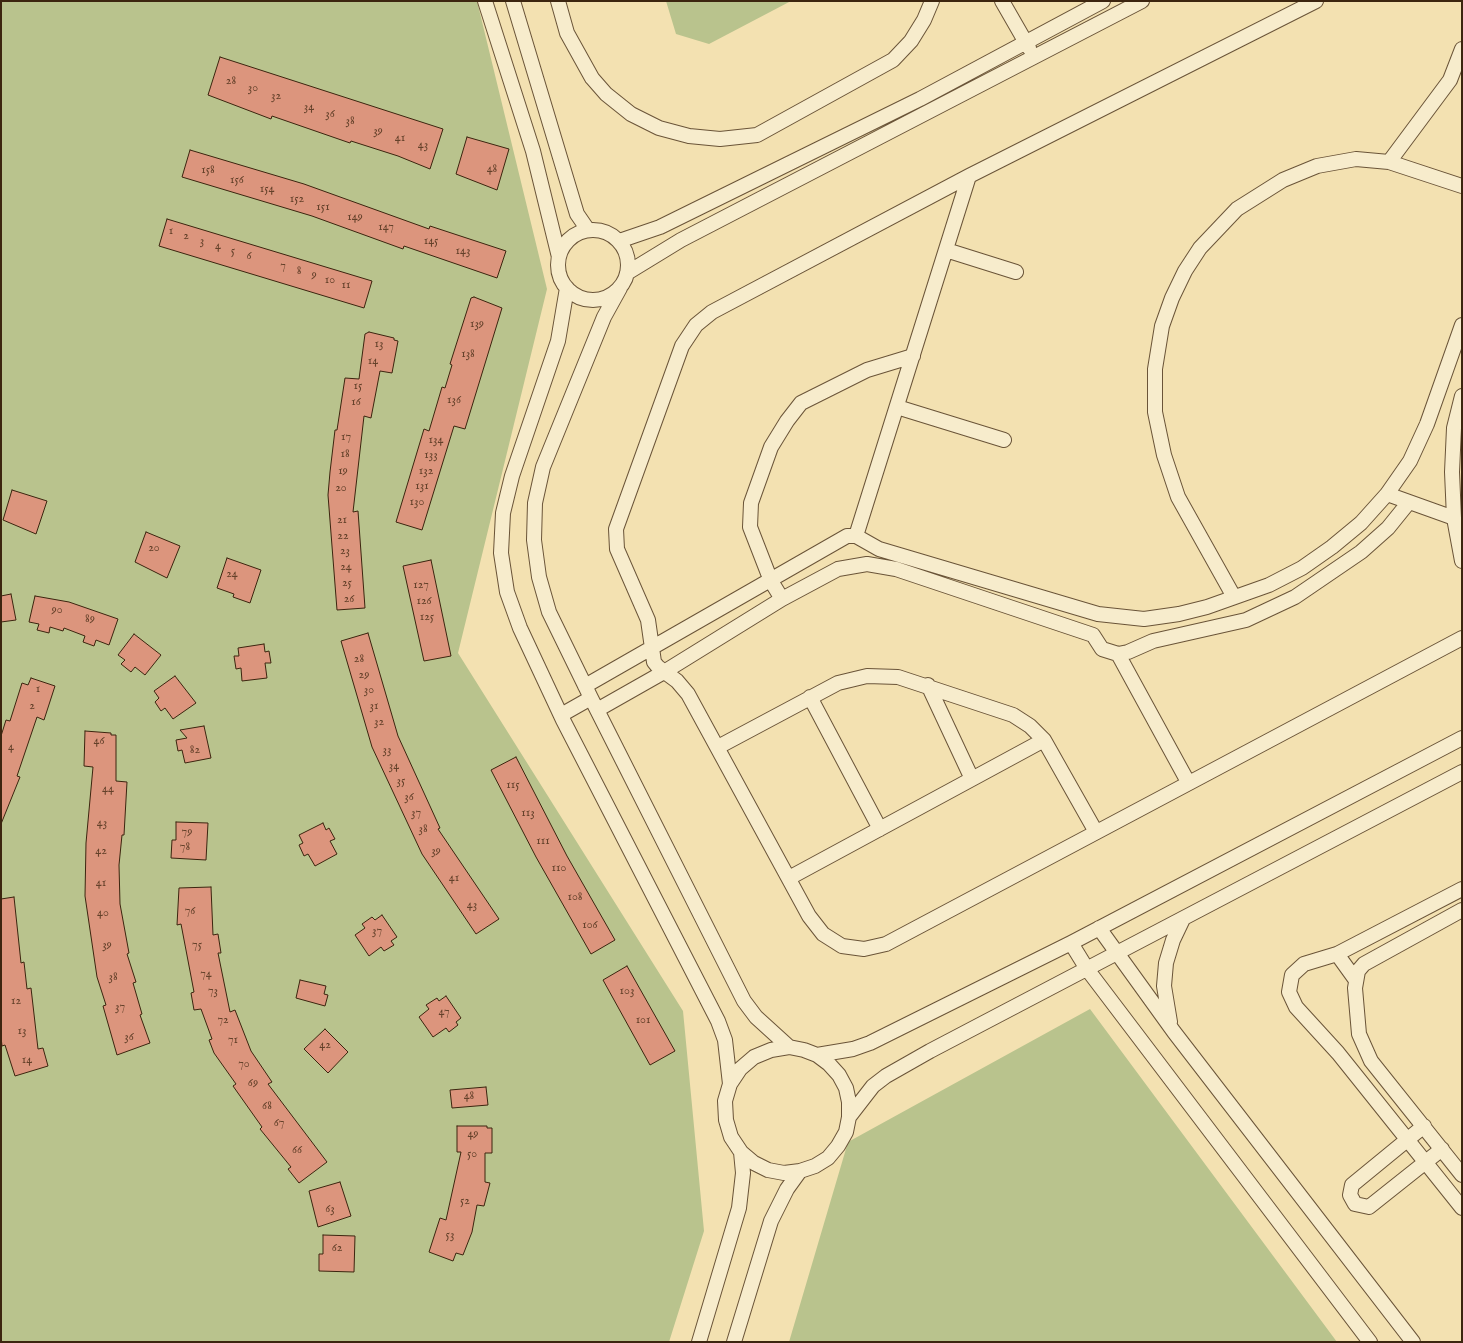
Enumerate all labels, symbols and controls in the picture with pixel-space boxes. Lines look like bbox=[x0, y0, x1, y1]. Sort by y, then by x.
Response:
house number: 28 bbox=[226, 75, 236, 89]
house number: 30 bbox=[248, 82, 258, 96]
house number: 32 bbox=[271, 90, 281, 104]
house number: 34 bbox=[304, 101, 314, 115]
house number: 36 bbox=[325, 108, 335, 122]
house number: 38 bbox=[345, 115, 355, 129]
house number: 39 bbox=[373, 125, 383, 139]
house number: 41 bbox=[395, 132, 405, 146]
house number: 43 bbox=[418, 139, 428, 153]
house number: 48 bbox=[487, 163, 497, 177]
house number: 158 bbox=[201, 164, 215, 178]
house number: 156 bbox=[230, 174, 244, 188]
house number: 154 bbox=[260, 183, 274, 197]
house number: 152 bbox=[290, 193, 304, 207]
house number: 151 bbox=[316, 201, 330, 215]
house number: 149 bbox=[347, 211, 363, 225]
house number: 147 bbox=[378, 221, 394, 235]
house number: 1 bbox=[169, 225, 173, 239]
house number: 2 bbox=[183, 230, 189, 244]
house number: 3 bbox=[200, 235, 204, 249]
house number: 145 bbox=[424, 235, 438, 249]
house number: 4 bbox=[215, 240, 221, 254]
house number: 5 bbox=[231, 245, 235, 259]
house number: 143 bbox=[456, 245, 470, 259]
house number: 6 bbox=[246, 250, 252, 264]
house number: 7 bbox=[280, 260, 286, 274]
house number: 8 bbox=[297, 265, 301, 279]
house number: 9 bbox=[311, 269, 317, 283]
house number: 10 bbox=[325, 274, 335, 288]
house number: 11 bbox=[342, 279, 350, 293]
house number: 139 bbox=[470, 318, 484, 332]
house number: 13 bbox=[375, 338, 383, 352]
house number: 138 bbox=[461, 348, 475, 362]
house number: 14 bbox=[368, 355, 378, 369]
house number: 15 bbox=[354, 380, 362, 394]
house number: 136 bbox=[447, 394, 461, 408]
house number: 16 bbox=[351, 396, 361, 410]
house number: 17 bbox=[341, 431, 351, 445]
house number: 134 bbox=[429, 434, 443, 448]
house number: 18 bbox=[340, 448, 350, 462]
house number: 133 bbox=[424, 449, 438, 463]
house number: 19 bbox=[338, 465, 348, 479]
house number: 132 bbox=[419, 465, 433, 479]
house number: 131 bbox=[415, 480, 429, 494]
house number: 20 bbox=[335, 482, 347, 496]
house number: 130 bbox=[410, 496, 424, 510]
house number: 21 bbox=[337, 514, 347, 528]
house number: 22 bbox=[337, 530, 349, 544]
house number: 20 bbox=[148, 542, 160, 556]
house number: 23 bbox=[340, 545, 350, 559]
house number: 24 bbox=[340, 561, 352, 575]
house number: 24 bbox=[226, 568, 238, 582]
house number: 25 bbox=[342, 577, 352, 591]
house number: 127 bbox=[413, 579, 429, 593]
house number: 26 bbox=[344, 593, 354, 607]
house number: 126 bbox=[416, 595, 432, 609]
house number: 90 bbox=[51, 604, 63, 618]
house number: 125 bbox=[420, 611, 434, 625]
house number: 89 bbox=[85, 613, 95, 627]
house number: 28 bbox=[354, 653, 364, 667]
house number: 29 bbox=[359, 669, 369, 683]
house number: 1 bbox=[36, 683, 40, 697]
house number: 30 bbox=[364, 684, 374, 698]
house number: 2 bbox=[29, 700, 35, 714]
house number: 31 bbox=[370, 700, 378, 714]
house number: 32 bbox=[374, 716, 384, 730]
house number: 46 bbox=[94, 735, 104, 749]
house number: 4 bbox=[8, 741, 14, 755]
house number: 82 bbox=[190, 744, 200, 758]
house number: 33 bbox=[383, 744, 391, 758]
house number: 34 bbox=[389, 760, 399, 774]
house number: 35 bbox=[397, 775, 405, 789]
house number: 115 bbox=[506, 779, 520, 793]
house number: 44 bbox=[102, 783, 114, 797]
house number: 36 bbox=[404, 791, 414, 805]
house number: 37 bbox=[411, 807, 421, 821]
house number: 113 bbox=[521, 807, 535, 821]
house number: 43 bbox=[97, 817, 107, 831]
house number: 38 bbox=[418, 823, 428, 837]
house number: 79 bbox=[182, 826, 192, 840]
house number: 111 bbox=[536, 835, 550, 849]
house number: 78 bbox=[180, 841, 190, 855]
house number: 42 bbox=[95, 845, 107, 859]
house number: 39 bbox=[431, 845, 441, 859]
house number: 110 bbox=[552, 862, 566, 876]
house number: 41 bbox=[449, 872, 459, 886]
house number: 41 bbox=[96, 877, 106, 891]
house number: 108 bbox=[567, 891, 583, 905]
house number: 43 bbox=[467, 899, 477, 913]
house number: 76 bbox=[185, 905, 195, 919]
house number: 40 bbox=[97, 907, 109, 921]
house number: 106 bbox=[582, 919, 598, 933]
house number: 37 bbox=[372, 925, 382, 939]
house number: 39 bbox=[102, 939, 112, 953]
house number: 75 bbox=[192, 939, 202, 953]
house number: 74 bbox=[200, 968, 212, 982]
house number: 38 bbox=[108, 971, 118, 985]
house number: 73 bbox=[208, 985, 218, 999]
house number: 103 bbox=[620, 985, 634, 999]
house number: 12 bbox=[11, 995, 21, 1009]
house number: 37 bbox=[115, 1001, 125, 1015]
house number: 47 bbox=[438, 1006, 450, 1020]
house number: 72 bbox=[217, 1014, 229, 1028]
house number: 101 bbox=[636, 1014, 650, 1028]
house number: 13 bbox=[18, 1025, 26, 1039]
house number: 36 bbox=[124, 1031, 134, 1045]
house number: 71 bbox=[228, 1034, 238, 1048]
house number: 42 bbox=[319, 1039, 331, 1053]
house number: 14 bbox=[22, 1054, 32, 1068]
house number: 70 bbox=[238, 1058, 250, 1072]
house number: 69 bbox=[248, 1077, 258, 1091]
house number: 48 bbox=[464, 1090, 474, 1104]
house number: 68 bbox=[262, 1100, 272, 1114]
house number: 67 bbox=[274, 1117, 284, 1131]
house number: 49 bbox=[467, 1128, 479, 1142]
house number: 66 bbox=[292, 1144, 302, 1158]
house number: 50 bbox=[467, 1148, 477, 1162]
house number: 52 bbox=[460, 1195, 470, 1209]
house number: 63 bbox=[325, 1203, 335, 1217]
house number: 53 bbox=[446, 1229, 454, 1243]
house number: 62 bbox=[332, 1242, 342, 1256]

